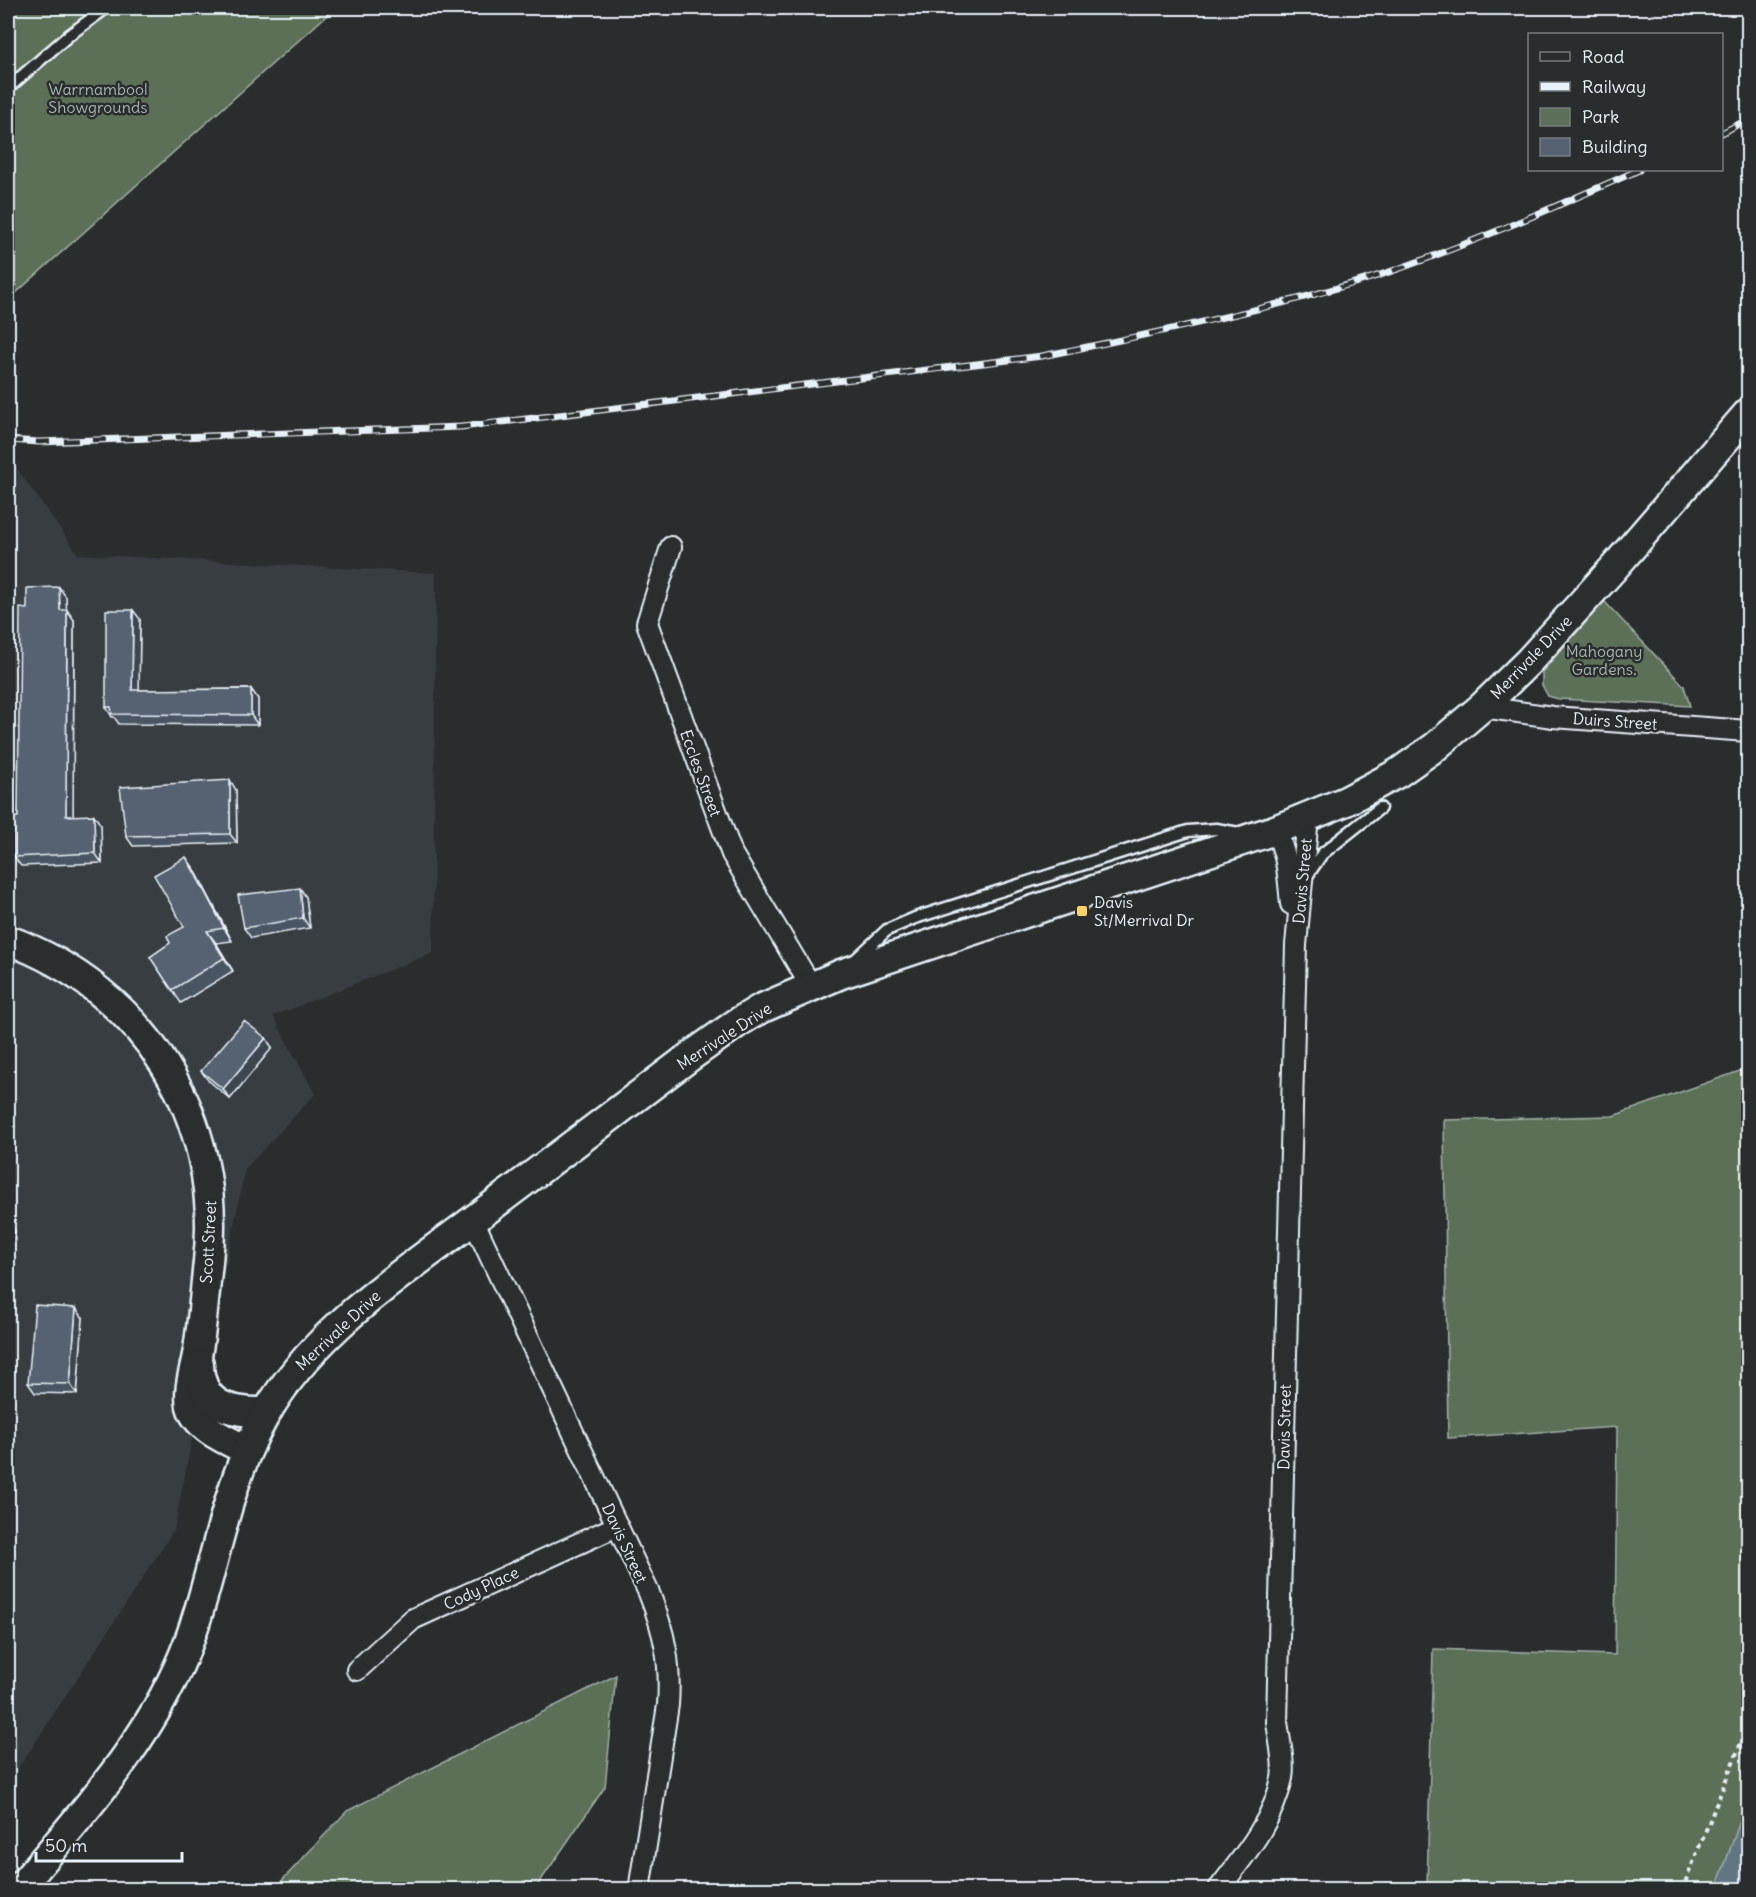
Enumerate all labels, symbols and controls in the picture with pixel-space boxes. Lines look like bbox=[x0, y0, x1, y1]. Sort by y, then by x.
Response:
legend bbox=[1528, 33, 1723, 171]
text: Road bbox=[1582, 45, 1625, 68]
text: Railway bbox=[1582, 75, 1646, 98]
park label: Warrnambool Showgrounds bbox=[48, 79, 148, 117]
text: Park bbox=[1582, 105, 1619, 128]
text: Building bbox=[1582, 135, 1647, 158]
street label: Merrivale Drive bbox=[1486, 611, 1576, 703]
park label: Mahogany Gardens. bbox=[1566, 641, 1642, 679]
street label: Duirs Street bbox=[1572, 708, 1658, 734]
street label: Eccles Street bbox=[676, 727, 726, 820]
street label: Davis Street bbox=[1288, 837, 1316, 925]
place label: Davis St/Merrival Dr bbox=[1094, 892, 1195, 930]
marker: Davis St/Merrival Dr bbox=[1075, 904, 1089, 918]
street label: Merrivale Drive bbox=[673, 998, 775, 1074]
street label: Scott Street bbox=[196, 1199, 220, 1284]
street label: Merrivale Drive bbox=[291, 1286, 385, 1374]
street label: Davis Street bbox=[1273, 1383, 1295, 1470]
street label: Davis Street bbox=[598, 1500, 652, 1587]
street label: Cody Place bbox=[440, 1562, 522, 1614]
scale bar bbox=[36, 1825, 182, 1863]
text: 50 m bbox=[45, 1834, 87, 1857]

